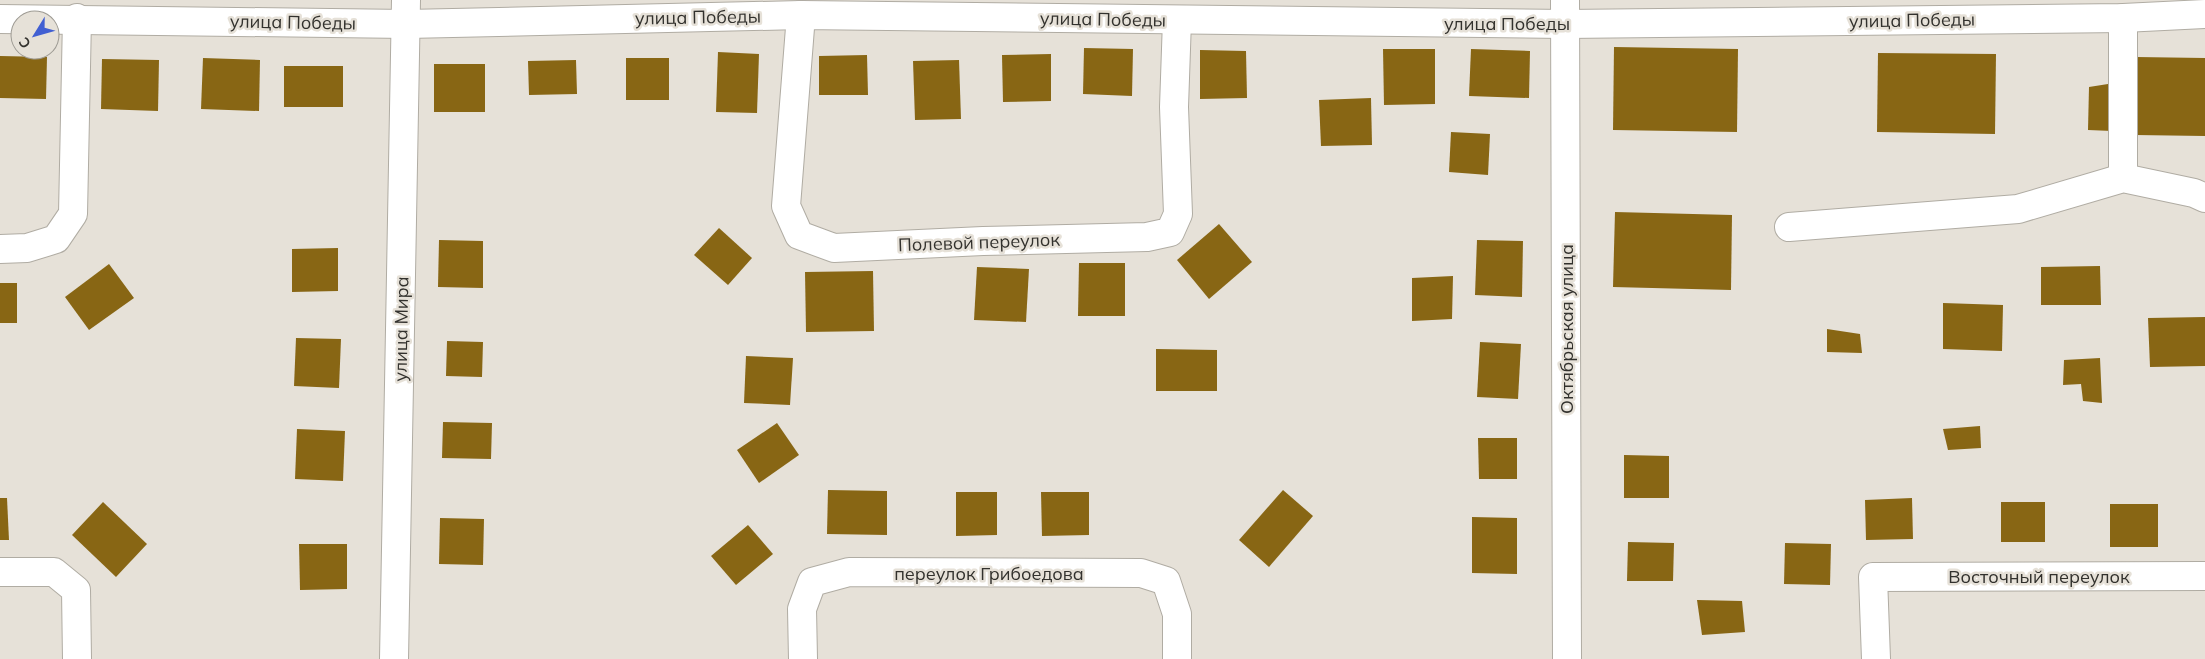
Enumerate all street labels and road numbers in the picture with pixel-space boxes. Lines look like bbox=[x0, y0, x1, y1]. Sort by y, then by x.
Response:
street label: улица Победы bbox=[635, 4, 761, 30]
street label: улица Победы bbox=[1040, 6, 1166, 32]
street label: улица Победы bbox=[1849, 7, 1975, 33]
street label: улица Победы bbox=[230, 9, 356, 35]
street label: улица Победы bbox=[1444, 12, 1570, 35]
street label: Полевой переулок bbox=[898, 228, 1061, 256]
street label: Октябрьская улица bbox=[1555, 244, 1578, 414]
street label: улица Мира bbox=[389, 276, 413, 382]
street label: переулок Грибоедова bbox=[894, 562, 1084, 585]
street label: Восточный переулок bbox=[1948, 565, 2130, 588]

